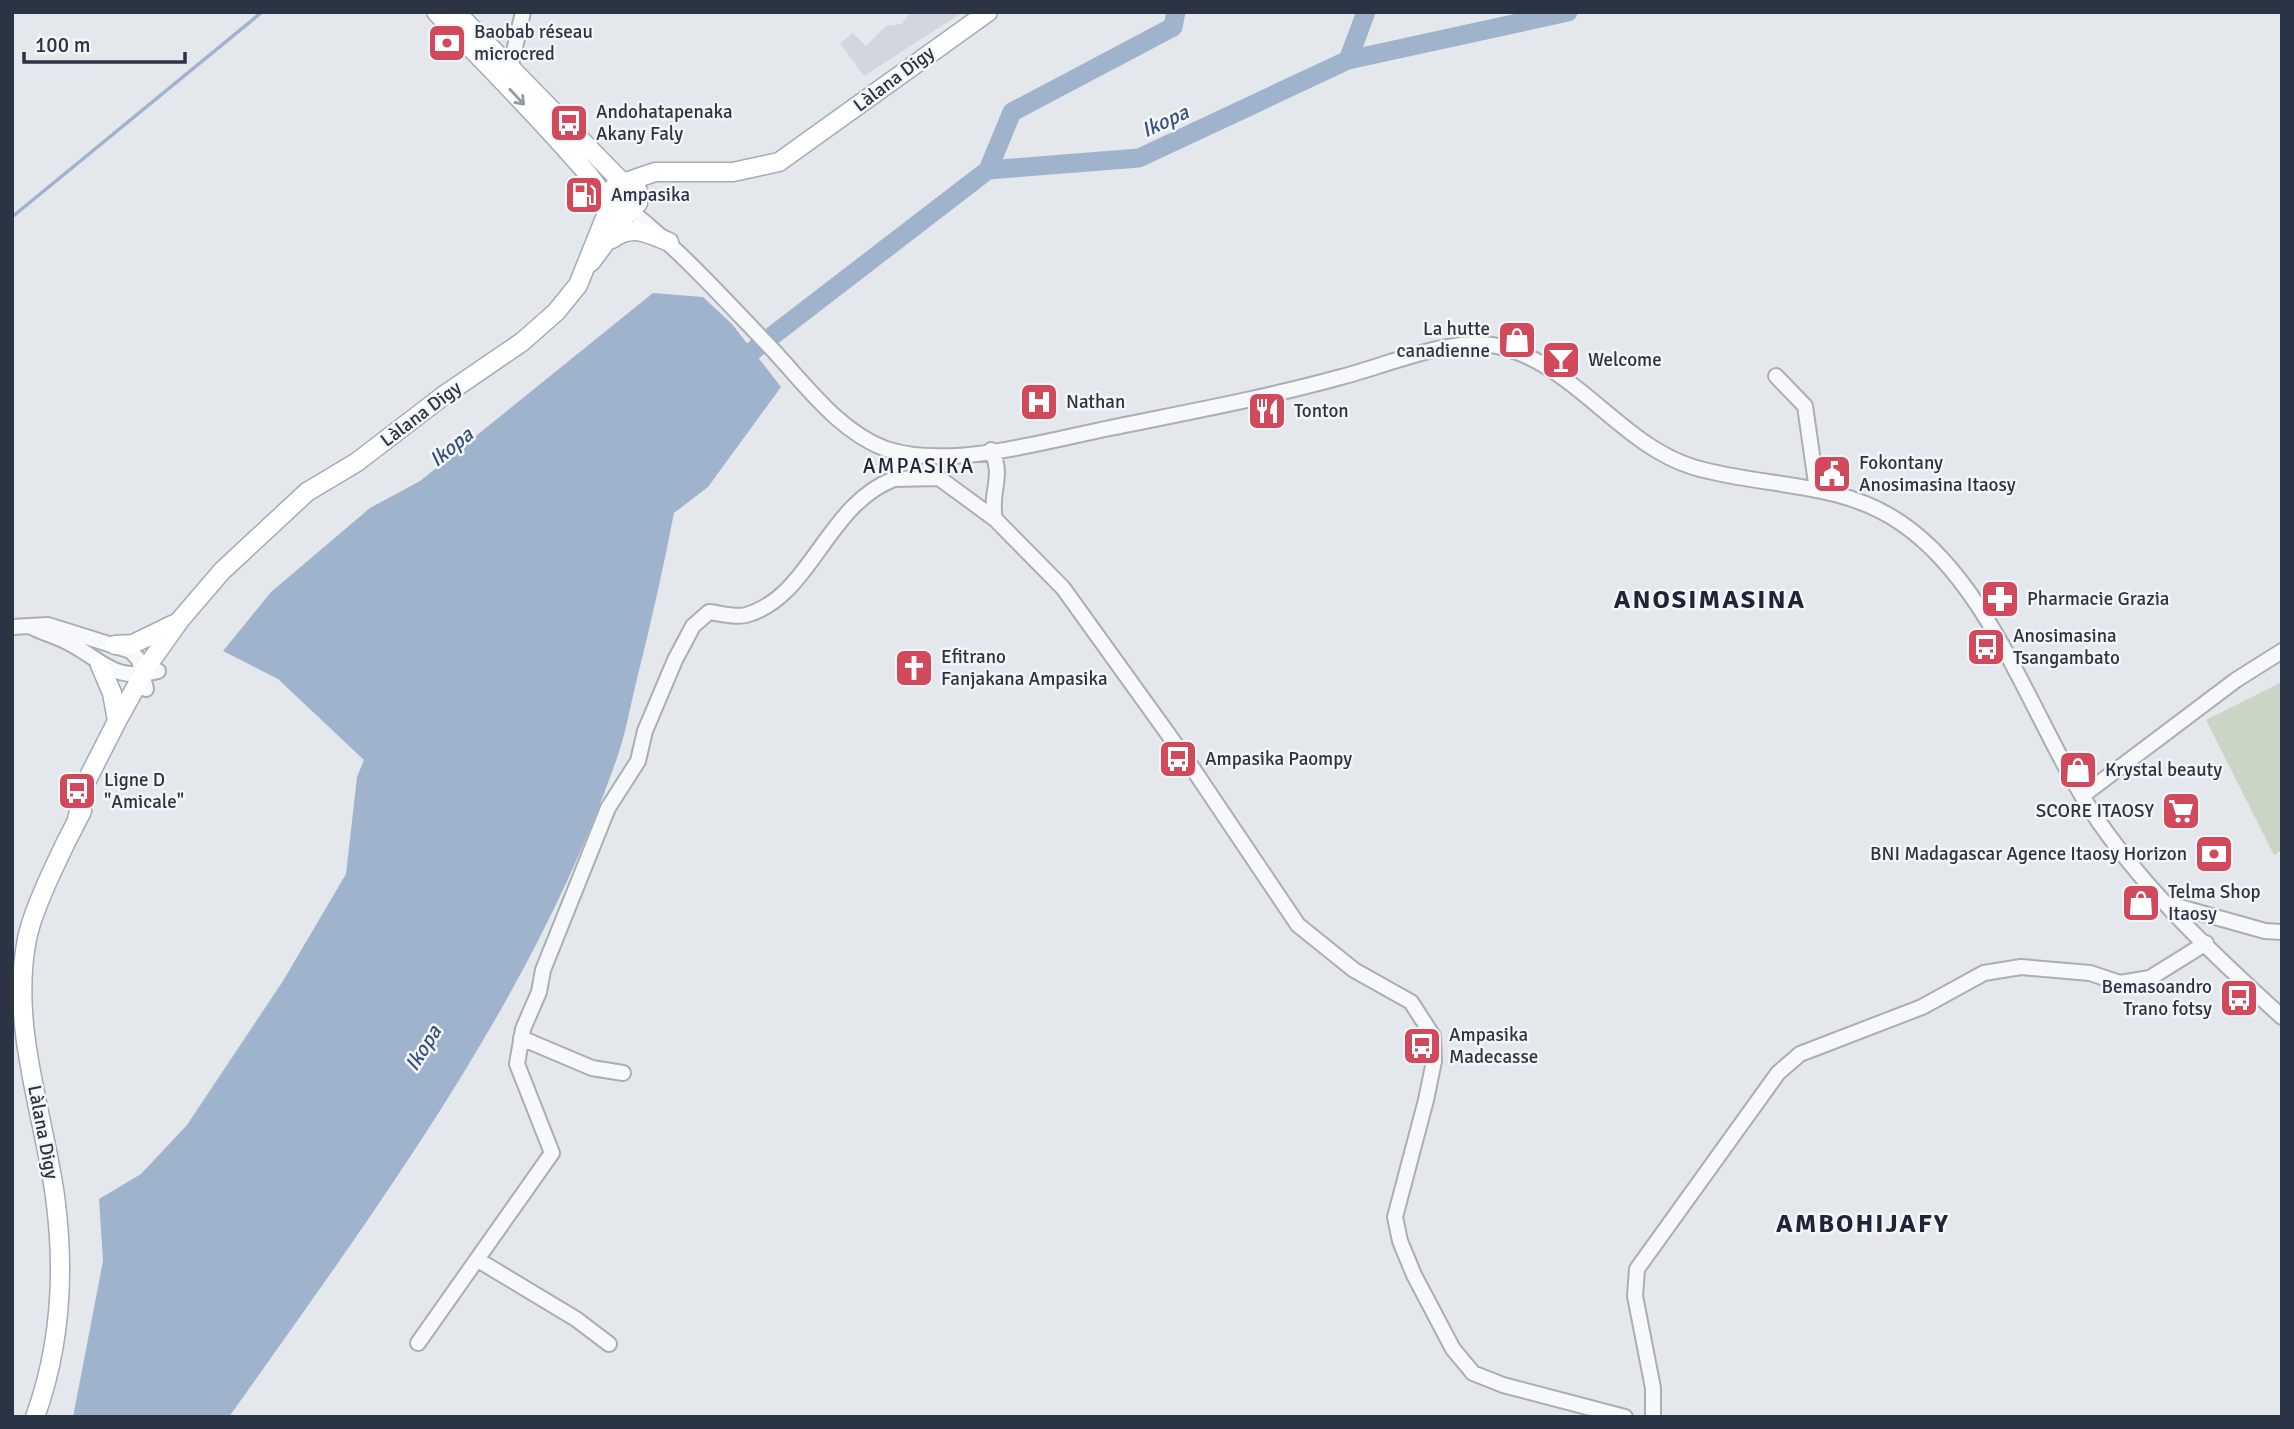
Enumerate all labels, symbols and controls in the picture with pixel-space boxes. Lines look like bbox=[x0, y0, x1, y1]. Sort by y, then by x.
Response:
place label: Baobab réseau microcred bbox=[474, 20, 593, 66]
scale bar bbox=[24, 21, 186, 65]
bank icon: Baobab réseau microcred bbox=[426, 22, 468, 64]
text: 100 m bbox=[35, 32, 90, 58]
street label: Làlana Digy bbox=[849, 41, 939, 117]
one-way arrow bbox=[509, 88, 526, 105]
water label: Ikopa bbox=[1137, 98, 1194, 143]
place label: Andohatapenaka Akany Faly bbox=[596, 100, 733, 146]
bus stop icon: Andohatapenaka Akany Faly bbox=[548, 102, 590, 144]
fuel station icon: Ampasika bbox=[563, 174, 605, 216]
place label: Ampasika bbox=[611, 183, 690, 207]
place label: La hutte canadienne bbox=[1397, 317, 1490, 363]
shop icon: La hutte canadienne bbox=[1496, 319, 1538, 361]
bar icon: Welcome bbox=[1540, 339, 1582, 381]
place label: Welcome bbox=[1588, 348, 1662, 372]
street label: Làlana Digy bbox=[376, 376, 466, 452]
hospital icon: Nathan bbox=[1018, 381, 1060, 423]
place label: Nathan bbox=[1066, 390, 1125, 414]
restaurant icon: Tonton bbox=[1246, 390, 1288, 432]
place label: Tonton bbox=[1294, 399, 1349, 423]
water label: Ikopa bbox=[424, 421, 479, 473]
place label: Fokontany Anosimasina Itaosy bbox=[1859, 451, 2016, 497]
district label: AMPASIKA bbox=[863, 453, 975, 479]
public building icon: Fokontany Anosimasina Itaosy bbox=[1811, 453, 1853, 495]
pharmacy icon: Pharmacie Grazia bbox=[1979, 578, 2021, 620]
district label: ANOSIMASINA bbox=[1614, 584, 1806, 616]
place label: Pharmacie Grazia bbox=[2027, 587, 2169, 611]
place label: Anosimasina Tsangambato bbox=[2013, 624, 2120, 670]
bus stop icon: Anosimasina Tsangambato bbox=[1965, 626, 2007, 668]
place label: Efitrano Fanjakana Ampasika bbox=[941, 645, 1108, 691]
church icon: Efitrano Fanjakana Ampasika bbox=[893, 647, 935, 689]
bus stop icon: Ampasika Paompy bbox=[1157, 738, 1199, 780]
place label: Ampasika Paompy bbox=[1205, 747, 1352, 771]
shop icon: Krystal beauty bbox=[2057, 749, 2099, 791]
place label: Krystal beauty bbox=[2105, 758, 2222, 782]
place label: Ligne D "Amicale" bbox=[104, 768, 184, 814]
bus stop icon: Ligne D "Amicale" bbox=[56, 770, 98, 812]
supermarket icon: SCORE ITAOSY bbox=[2160, 790, 2202, 832]
place label: SCORE ITAOSY bbox=[2036, 799, 2154, 823]
bank icon: BNI Madagascar Agence Itaosy Horizon bbox=[2193, 833, 2235, 875]
place label: BNI Madagascar Agence Itaosy Horizon bbox=[1870, 842, 2187, 866]
place label: Telma Shop Itaosy bbox=[2168, 880, 2261, 926]
shop icon: Telma Shop Itaosy bbox=[2120, 882, 2162, 924]
place label: Bemasoandro Trano fotsy bbox=[2101, 975, 2212, 1021]
bus stop icon: Bemasoandro Trano fotsy bbox=[2218, 977, 2260, 1019]
water label: Ikopa bbox=[399, 1019, 448, 1076]
place label: Ampasika Madecasse bbox=[1449, 1023, 1538, 1069]
bus stop icon: Ampasika Madecasse bbox=[1401, 1025, 1443, 1067]
street label: Làlana Digy bbox=[22, 1083, 64, 1181]
district label: AMBOHIJAFY bbox=[1776, 1208, 1950, 1240]

